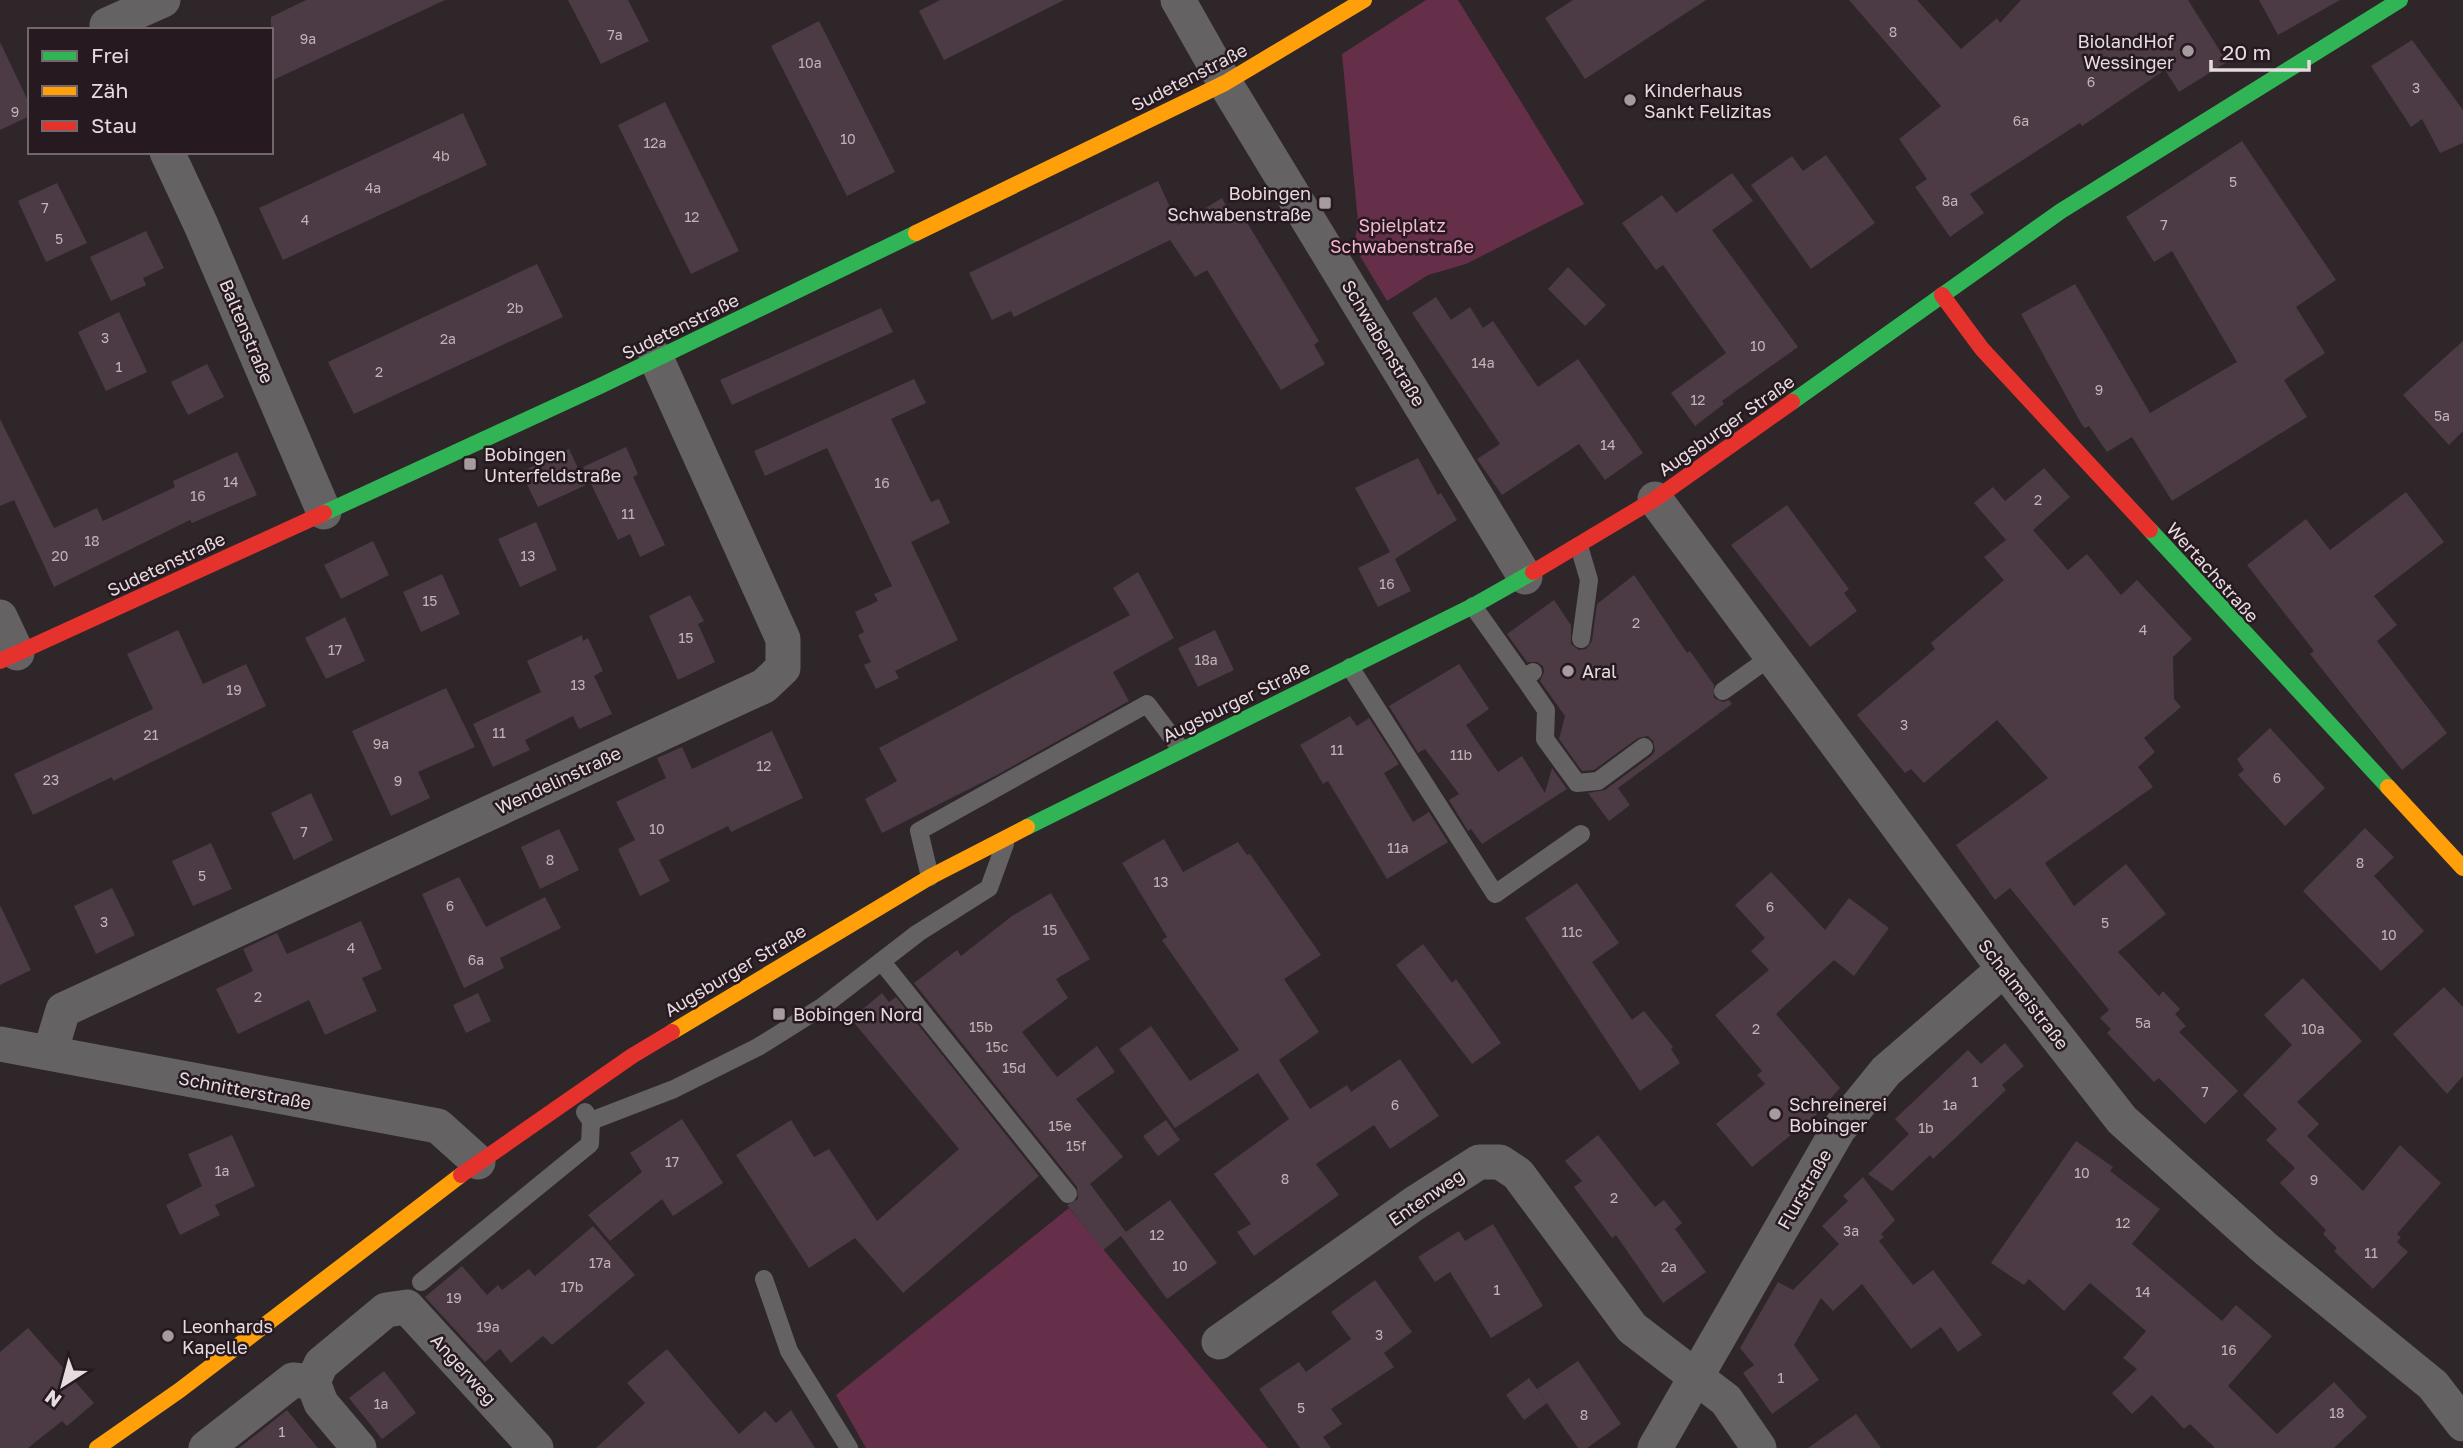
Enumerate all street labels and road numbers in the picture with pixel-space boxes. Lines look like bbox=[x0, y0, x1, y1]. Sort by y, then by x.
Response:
street label: Sudetenstraße bbox=[1127, 38, 1251, 116]
street label: Baltenstraße bbox=[215, 276, 279, 386]
street label: Schwabenstraße bbox=[1338, 276, 1430, 410]
street label: Sudetenstraße bbox=[618, 288, 742, 364]
street label: Augsburger Straße bbox=[1654, 370, 1798, 480]
street label: Wertachstraße bbox=[2162, 517, 2264, 627]
street label: Sudetenstraße bbox=[104, 527, 228, 601]
street label: Augsburger Straße bbox=[1159, 656, 1313, 746]
street label: Wendelinstraße bbox=[492, 741, 624, 819]
street label: Augsburger Straße bbox=[660, 919, 810, 1021]
street label: Schalmeistraße bbox=[1974, 934, 2074, 1054]
street label: Schnitterstraße bbox=[177, 1066, 313, 1114]
street label: Flurstraße bbox=[1772, 1145, 1836, 1233]
street label: Entenweg bbox=[1384, 1164, 1468, 1230]
street label: Angerweg bbox=[426, 1329, 502, 1409]

